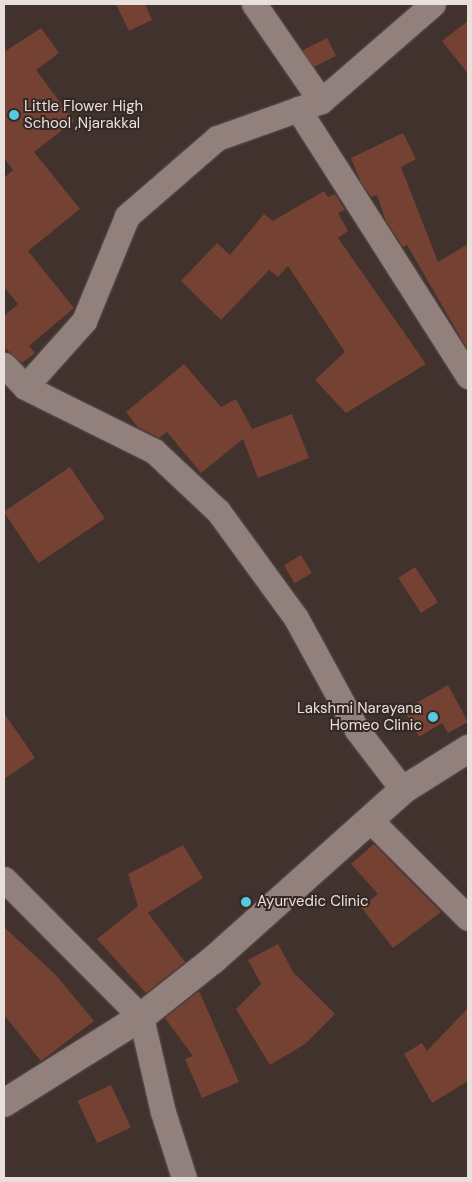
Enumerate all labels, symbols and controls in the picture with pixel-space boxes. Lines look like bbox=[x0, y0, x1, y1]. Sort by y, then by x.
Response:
place label: Little Flower High School ,Njarakkal bbox=[24, 97, 143, 132]
marker: Little Flower High School ,Njarakkal bbox=[8, 109, 20, 121]
place label: Lakshmi Narayana Homeo Clinic bbox=[297, 699, 422, 734]
marker: Lakshmi Narayana Homeo Clinic bbox=[426, 710, 440, 724]
place label: Ayurvedic Clinic bbox=[257, 893, 369, 911]
marker: Ayurvedic Clinic bbox=[239, 895, 253, 909]

